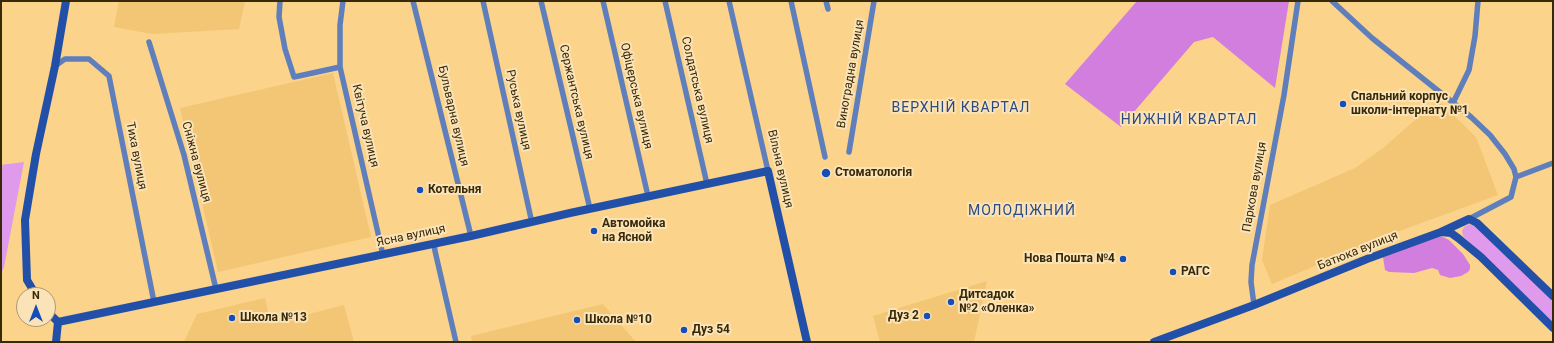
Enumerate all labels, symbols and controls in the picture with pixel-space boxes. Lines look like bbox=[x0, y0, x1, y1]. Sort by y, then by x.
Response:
street label: Виноградна вулиця bbox=[834, 19, 868, 129]
street label: Солдатська вулиця bbox=[678, 35, 716, 145]
street label: Офіцерська вулиця bbox=[617, 41, 655, 151]
street label: Сержантська вулиця bbox=[556, 43, 596, 161]
street label: Бульварна вулиця bbox=[434, 64, 472, 168]
street label: Руська вулиця bbox=[502, 68, 534, 152]
street label: Квітуча вулиця bbox=[348, 83, 382, 169]
place label: Спальний корпус школи-інтернату №1 bbox=[1351, 90, 1469, 118]
marker: Спальний корпус школи-інтернату №1 bbox=[1338, 99, 1348, 109]
district label: ВЕРХНІЙ КВАРТАЛ bbox=[892, 100, 1030, 116]
district label: НИЖНІЙ КВАРТАЛ bbox=[1121, 112, 1257, 128]
street label: Сніжна вулиця bbox=[178, 120, 214, 204]
street label: Тиха вулиця bbox=[122, 121, 150, 191]
street label: Вільна вулиця bbox=[764, 128, 796, 210]
street label: Паркова вулиця bbox=[1240, 141, 1270, 233]
place label: Стоматологія bbox=[835, 166, 912, 180]
marker: Стоматологія bbox=[820, 167, 832, 179]
place label: Котельня bbox=[428, 183, 481, 197]
marker: Котельня bbox=[415, 185, 425, 195]
district label: МОЛОДІЖНИЙ bbox=[968, 203, 1076, 219]
place label: Автомойка на Ясной bbox=[602, 217, 665, 245]
street label: Ясна вулиця bbox=[375, 222, 447, 250]
marker: Автомойка на Ясной bbox=[589, 226, 599, 236]
street label: Батюка вулиця bbox=[1316, 228, 1400, 274]
place label: Нова Пошта №4 bbox=[1024, 252, 1115, 266]
marker: Нова Пошта №4 bbox=[1118, 254, 1128, 264]
place label: РАГС bbox=[1181, 265, 1210, 279]
marker: РАГС bbox=[1168, 267, 1178, 277]
north arrow bbox=[16, 287, 56, 327]
place label: Дитсадок №2 «Оленка» bbox=[959, 288, 1035, 316]
text: N bbox=[32, 289, 40, 302]
marker: Дитсадок №2 «Оленка» bbox=[946, 297, 956, 307]
place label: Дуз 2 bbox=[888, 309, 919, 323]
place label: Школа №13 bbox=[240, 311, 307, 325]
marker: Дуз 2 bbox=[922, 311, 932, 321]
marker: Школа №13 bbox=[227, 313, 237, 323]
place label: Школа №10 bbox=[585, 313, 652, 327]
marker: Школа №10 bbox=[572, 315, 582, 325]
place label: Дуз 54 bbox=[692, 323, 730, 337]
marker: Дуз 54 bbox=[679, 325, 689, 335]

